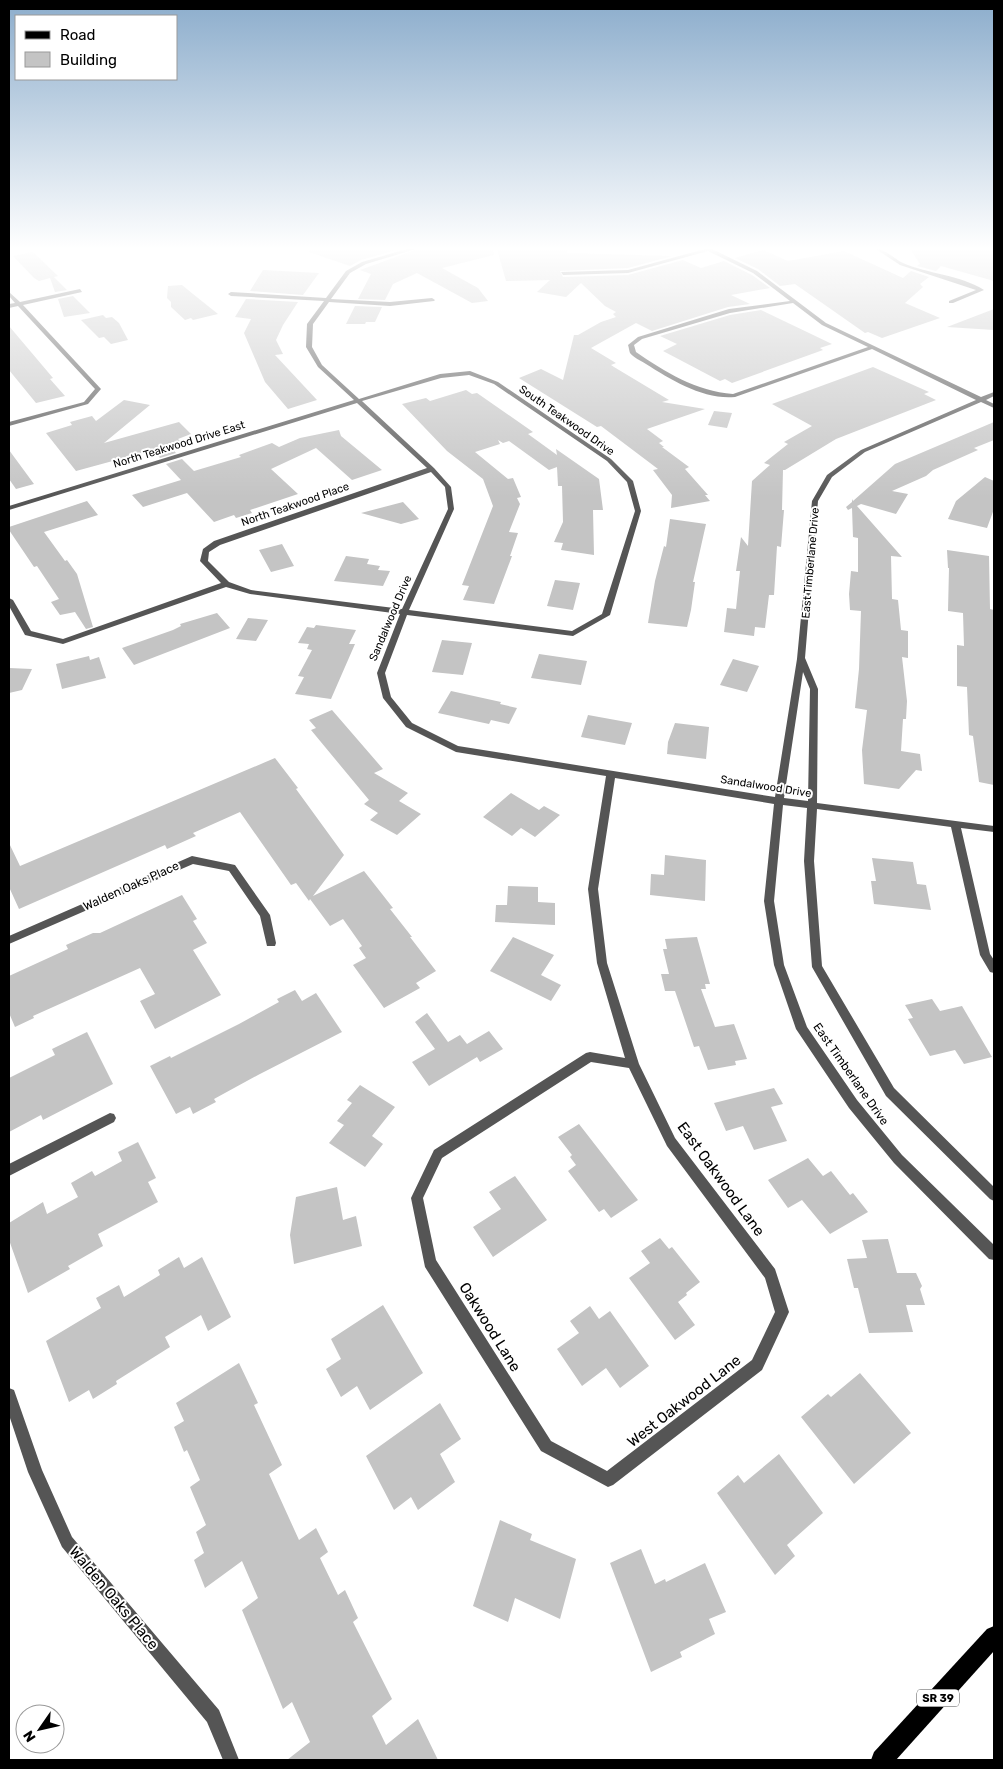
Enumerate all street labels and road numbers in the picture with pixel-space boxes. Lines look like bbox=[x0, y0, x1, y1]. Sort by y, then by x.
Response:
street label: South Teakwood Drive bbox=[517, 383, 617, 458]
street label: North Teakwood Drive East bbox=[112, 418, 247, 471]
street label: North Teakwood Place bbox=[239, 480, 351, 529]
street label: East Timberlane Drive bbox=[799, 507, 822, 619]
street label: Sandalwood Drive bbox=[367, 573, 414, 663]
street label: Sandalwood Drive bbox=[720, 773, 812, 800]
street label: Walden Oaks Place bbox=[81, 858, 181, 913]
street label: East Timberlane Drive bbox=[810, 1020, 892, 1128]
street label: East Oakwood Lane bbox=[674, 1118, 768, 1240]
street label: Oakwood Lane bbox=[455, 1279, 525, 1375]
street label: West Oakwood Lane bbox=[624, 1351, 744, 1451]
street label: Walden Oaks Place bbox=[66, 1543, 162, 1653]
road number: SR 39 bbox=[917, 1690, 959, 1706]

